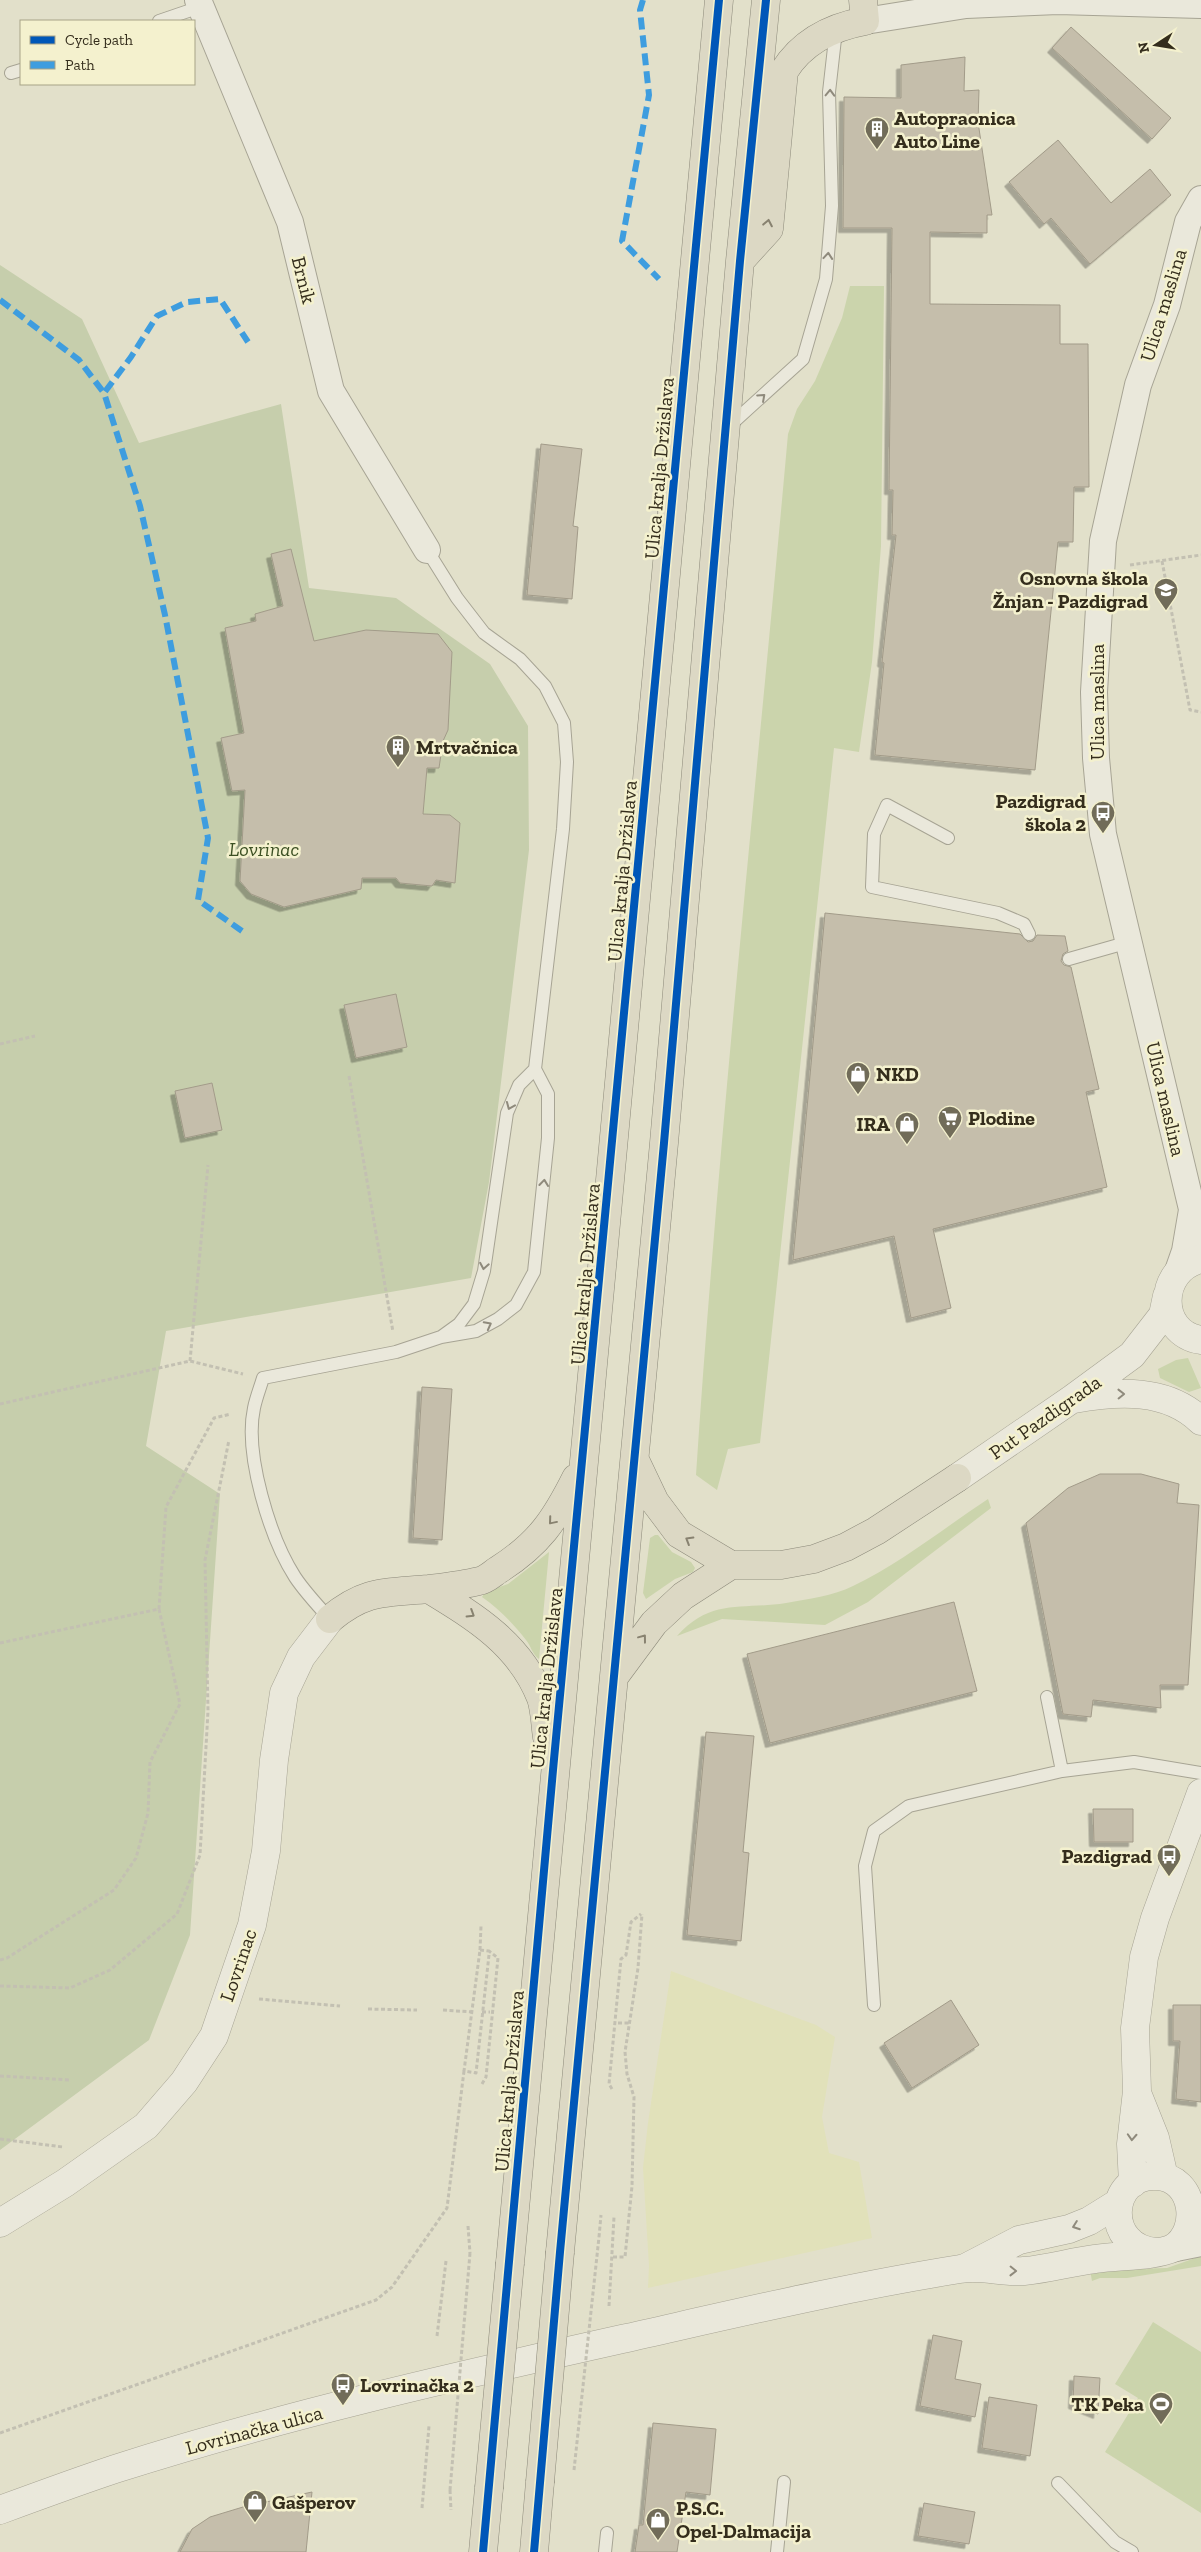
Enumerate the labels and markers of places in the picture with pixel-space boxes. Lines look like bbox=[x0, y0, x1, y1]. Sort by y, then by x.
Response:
place label: Autopraonica Auto Line bbox=[894, 106, 1016, 153]
building icon: Autopraonica Auto Line bbox=[864, 116, 890, 150]
place label: Osnovna škola Žnjan - Pazdigrad bbox=[993, 566, 1149, 613]
school or university icon: Osnovna škola Žnjan - Pazdigrad bbox=[1153, 577, 1179, 611]
building icon: Mrtvačnica bbox=[385, 734, 411, 768]
place label: Mrtvačnica bbox=[416, 735, 518, 759]
place label: Pazdigrad škola 2 bbox=[995, 789, 1087, 836]
bus stop icon: Pazdigrad škola 2 bbox=[1090, 800, 1116, 834]
shop icon: NKD bbox=[845, 1061, 871, 1095]
place label: NKD bbox=[876, 1062, 919, 1086]
supermarket icon: Plodine bbox=[937, 1105, 963, 1139]
place label: Plodine bbox=[968, 1106, 1035, 1130]
shop icon: IRA bbox=[894, 1111, 920, 1145]
place label: IRA bbox=[856, 1112, 890, 1136]
bus stop icon: Pazdigrad bbox=[1156, 1843, 1182, 1877]
place label: Pazdigrad bbox=[1061, 1844, 1153, 1868]
bus stop icon: Lovrinačka 2 bbox=[330, 2372, 356, 2406]
place label: Lovrinačka 2 bbox=[360, 2373, 474, 2397]
sports icon: TK Peka bbox=[1148, 2391, 1174, 2425]
place label: TK Peka bbox=[1071, 2392, 1144, 2416]
shop icon: Gašperov bbox=[242, 2489, 268, 2523]
place label: Gašperov bbox=[272, 2490, 356, 2514]
place label: P.S.C. Opel-Dalmacija bbox=[676, 2496, 811, 2543]
shop icon: P.S.C. Opel-Dalmacija bbox=[645, 2507, 671, 2541]

